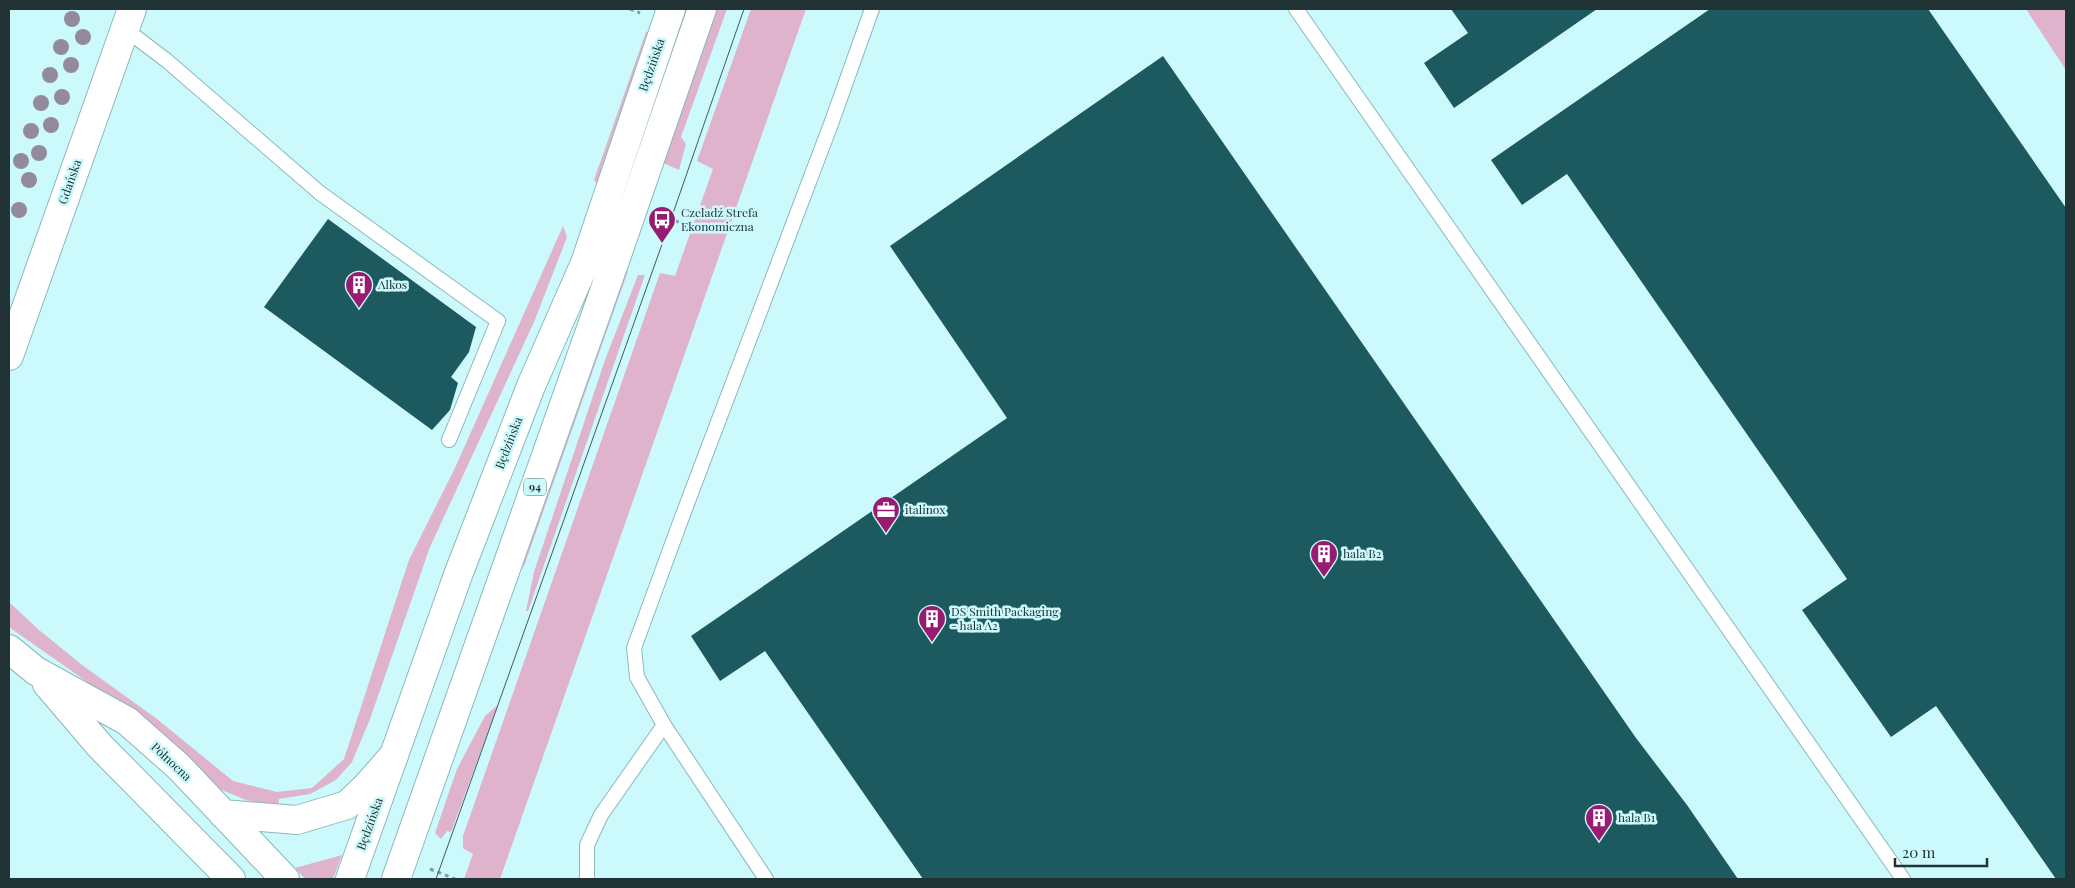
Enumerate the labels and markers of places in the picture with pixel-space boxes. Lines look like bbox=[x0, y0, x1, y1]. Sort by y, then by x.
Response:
place label: Czeladź Strefa Ekonomiczna bbox=[681, 204, 758, 234]
bus stop icon: Czeladź Strefa Ekonomiczna bbox=[647, 205, 677, 244]
building icon: Alkos bbox=[344, 270, 374, 309]
place label: Alkos bbox=[377, 276, 407, 292]
office icon: italinox bbox=[871, 495, 901, 534]
place label: italinox bbox=[905, 501, 946, 517]
building icon: hala B2 bbox=[1309, 539, 1339, 578]
place label: hala B2 bbox=[1343, 545, 1382, 561]
place label: DS Smith Packaging - hala A2 bbox=[951, 603, 1059, 633]
building icon: DS Smith Packaging - hala A2 bbox=[917, 604, 947, 643]
building icon: hala B1 bbox=[1584, 803, 1614, 842]
place label: hala B1 bbox=[1618, 809, 1656, 825]

